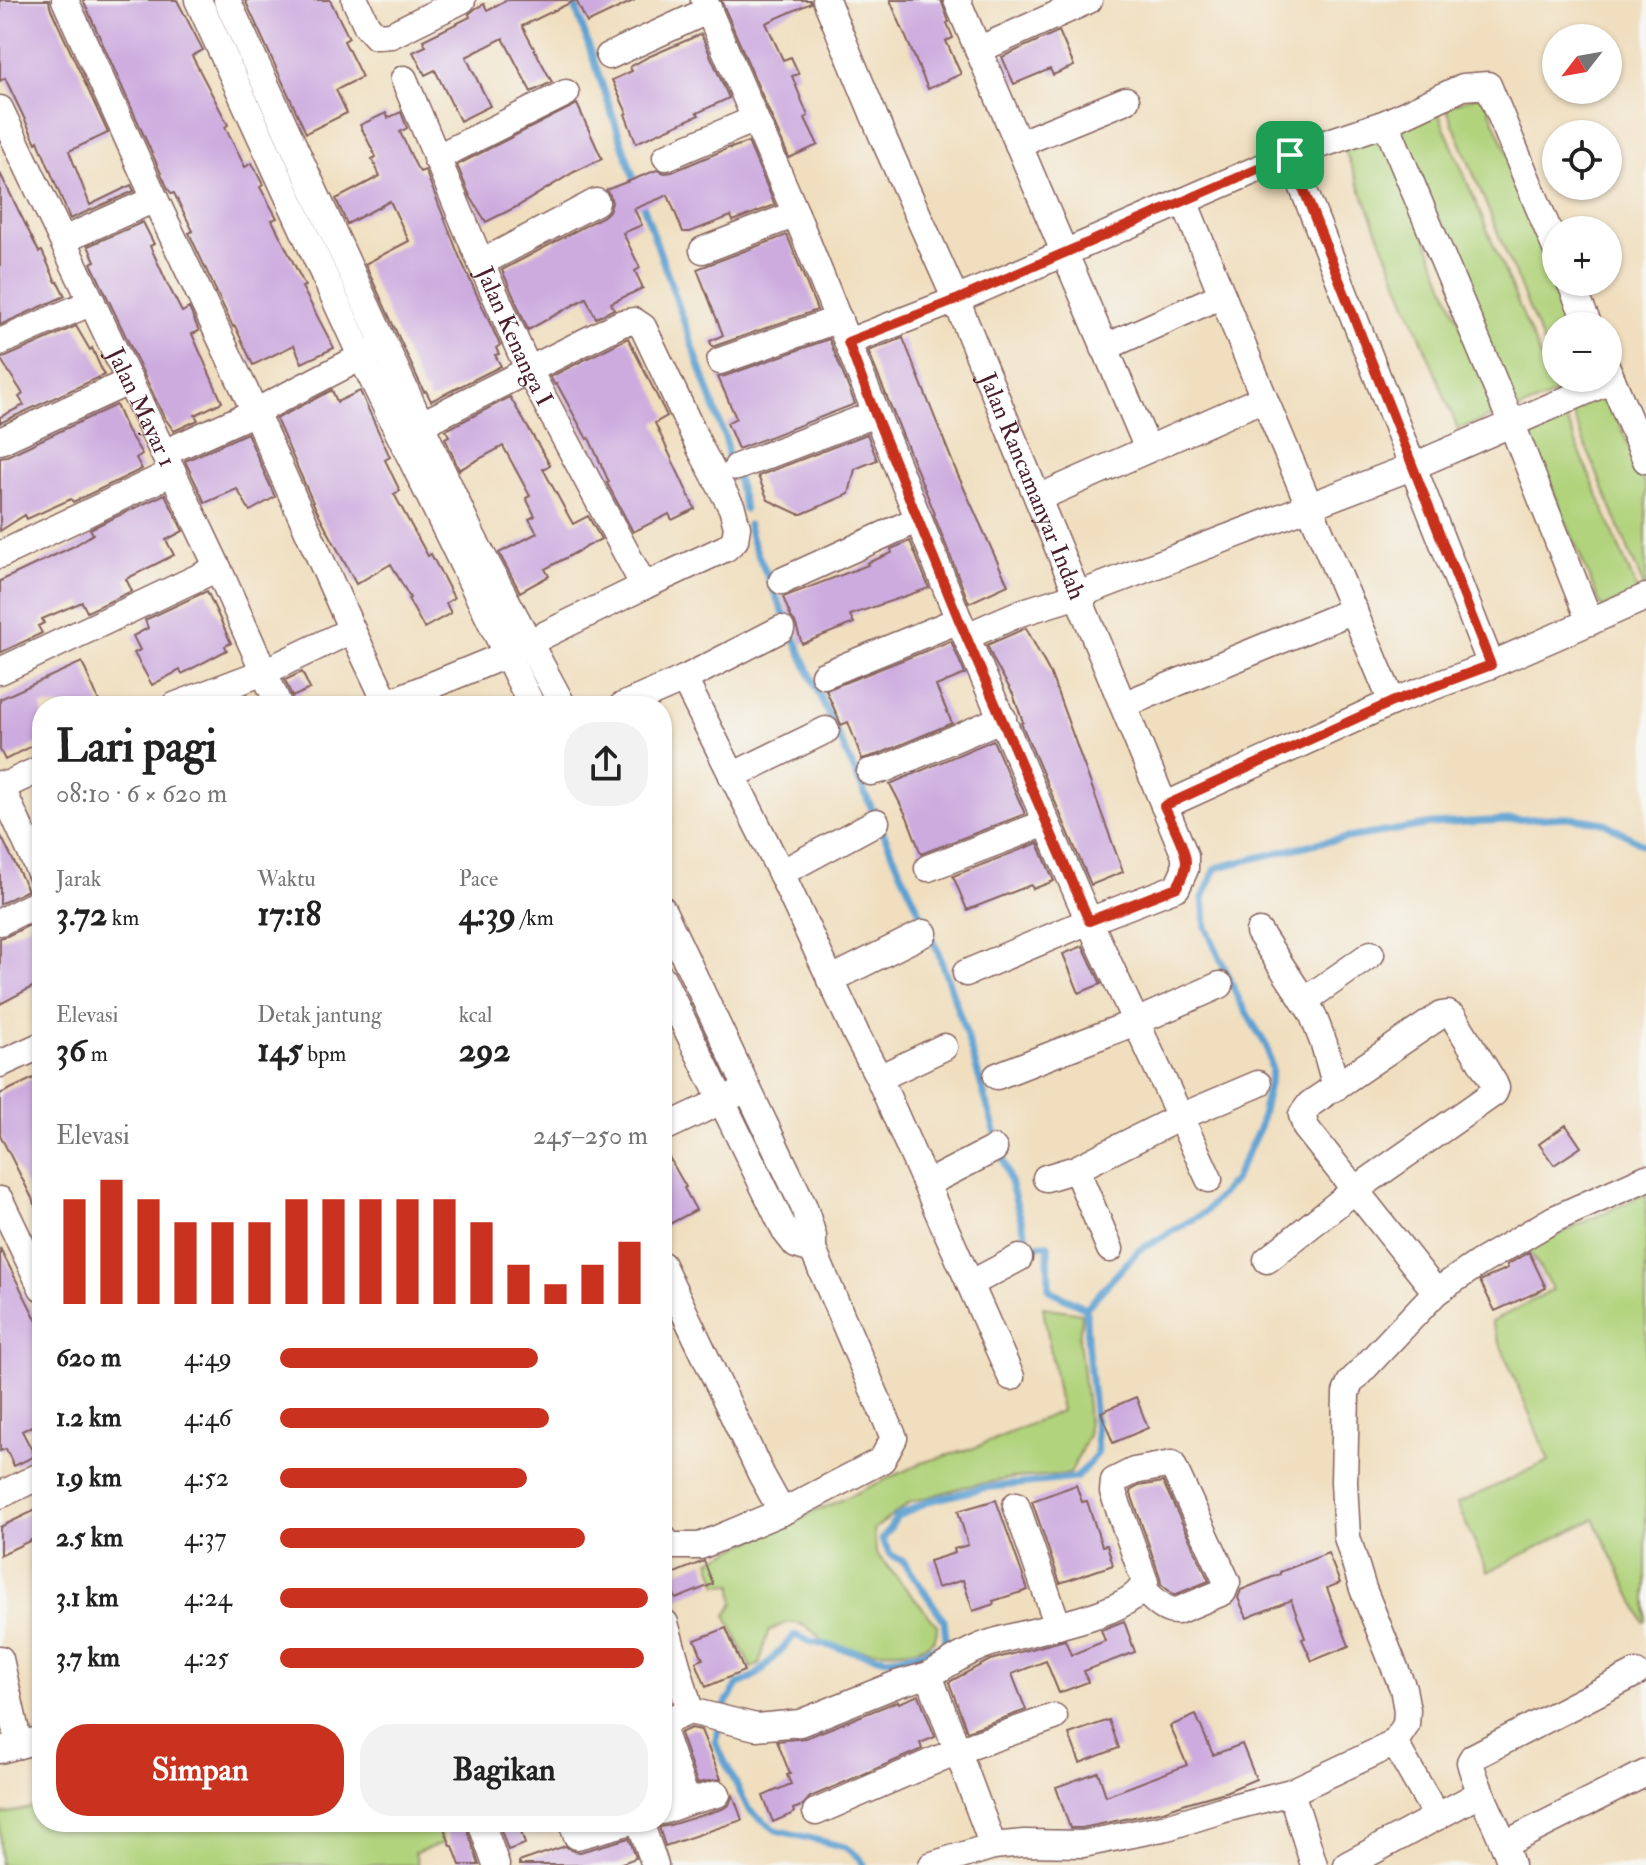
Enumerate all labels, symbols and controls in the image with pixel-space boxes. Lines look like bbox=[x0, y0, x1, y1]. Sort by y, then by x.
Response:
north arrow bbox=[1542, 24, 1622, 104]
map controls bbox=[1542, 24, 1622, 392]
button: locate bbox=[1542, 120, 1622, 200]
pin bbox=[1256, 121, 1324, 189]
icon: arrive bbox=[1268, 133, 1312, 177]
button: + bbox=[1542, 216, 1622, 296]
street label: Jalan Kenanga I bbox=[469, 261, 560, 411]
button: − bbox=[1542, 312, 1622, 392]
street label: Jalan Mayar 1 bbox=[100, 342, 183, 472]
street label: Jalan Rancamanyar Indah bbox=[972, 367, 1093, 604]
text: Lari pagi bbox=[56, 720, 217, 775]
button: share bbox=[564, 722, 648, 806]
text: 08:10 · 6 × 620 m bbox=[56, 778, 227, 810]
text: Jarak bbox=[56, 865, 101, 893]
text: Waktu bbox=[257, 865, 316, 893]
text: Pace bbox=[459, 865, 498, 893]
text: 3.72 bbox=[56, 893, 107, 936]
text: 17:18 bbox=[257, 893, 322, 936]
text: 4:39 bbox=[459, 893, 516, 936]
text: km bbox=[107, 904, 139, 932]
text: /km bbox=[516, 904, 554, 932]
text: Elevasi bbox=[56, 1001, 118, 1029]
text: Detak jantung bbox=[257, 1001, 382, 1029]
text: kcal bbox=[459, 1001, 492, 1029]
text: 36 bbox=[56, 1029, 86, 1072]
text: 145 bbox=[257, 1029, 303, 1072]
text: 292 bbox=[459, 1029, 511, 1072]
text: m bbox=[86, 1040, 108, 1068]
text: bpm bbox=[303, 1040, 346, 1068]
text: Elevasi bbox=[56, 1120, 130, 1152]
text: 245–250 m bbox=[533, 1120, 648, 1152]
text: 620 m bbox=[56, 1342, 121, 1374]
text: 4:49 bbox=[184, 1342, 232, 1374]
text: 1.2 km bbox=[56, 1402, 122, 1434]
text: 4:46 bbox=[184, 1402, 232, 1434]
text: 1.9 km bbox=[56, 1462, 122, 1494]
text: 4:52 bbox=[184, 1462, 229, 1494]
text: 2.5 km bbox=[56, 1522, 123, 1554]
text: 4:37 bbox=[184, 1522, 226, 1554]
text: 3.1 km bbox=[56, 1582, 118, 1614]
text: 4:24 bbox=[184, 1582, 232, 1614]
text: 3.7 km bbox=[56, 1642, 120, 1674]
text: 4:25 bbox=[184, 1642, 229, 1674]
button: Simpan bbox=[56, 1724, 344, 1816]
button: Bagikan bbox=[360, 1724, 648, 1816]

